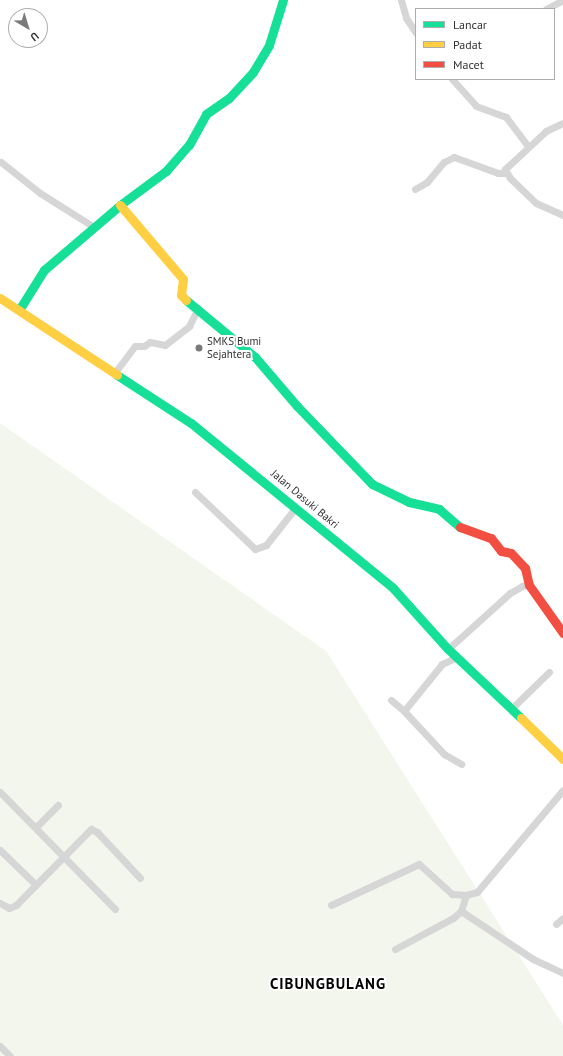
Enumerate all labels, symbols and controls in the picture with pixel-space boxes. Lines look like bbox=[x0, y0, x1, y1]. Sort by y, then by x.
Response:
north arrow bbox=[8, 8, 48, 48]
legend bbox=[415, 8, 555, 80]
text: Lancar bbox=[453, 17, 487, 32]
text: U bbox=[28, 29, 42, 44]
text: Padat bbox=[453, 37, 482, 52]
text: Macet bbox=[453, 57, 484, 72]
place label: SMKS Bumi Sejahtera bbox=[207, 335, 261, 361]
marker: SMKS Bumi Sejahtera bbox=[194, 343, 204, 353]
street label: Jalan Dasuki Bakri bbox=[268, 467, 342, 531]
district label: CIBUNGBULANG bbox=[270, 975, 386, 993]

